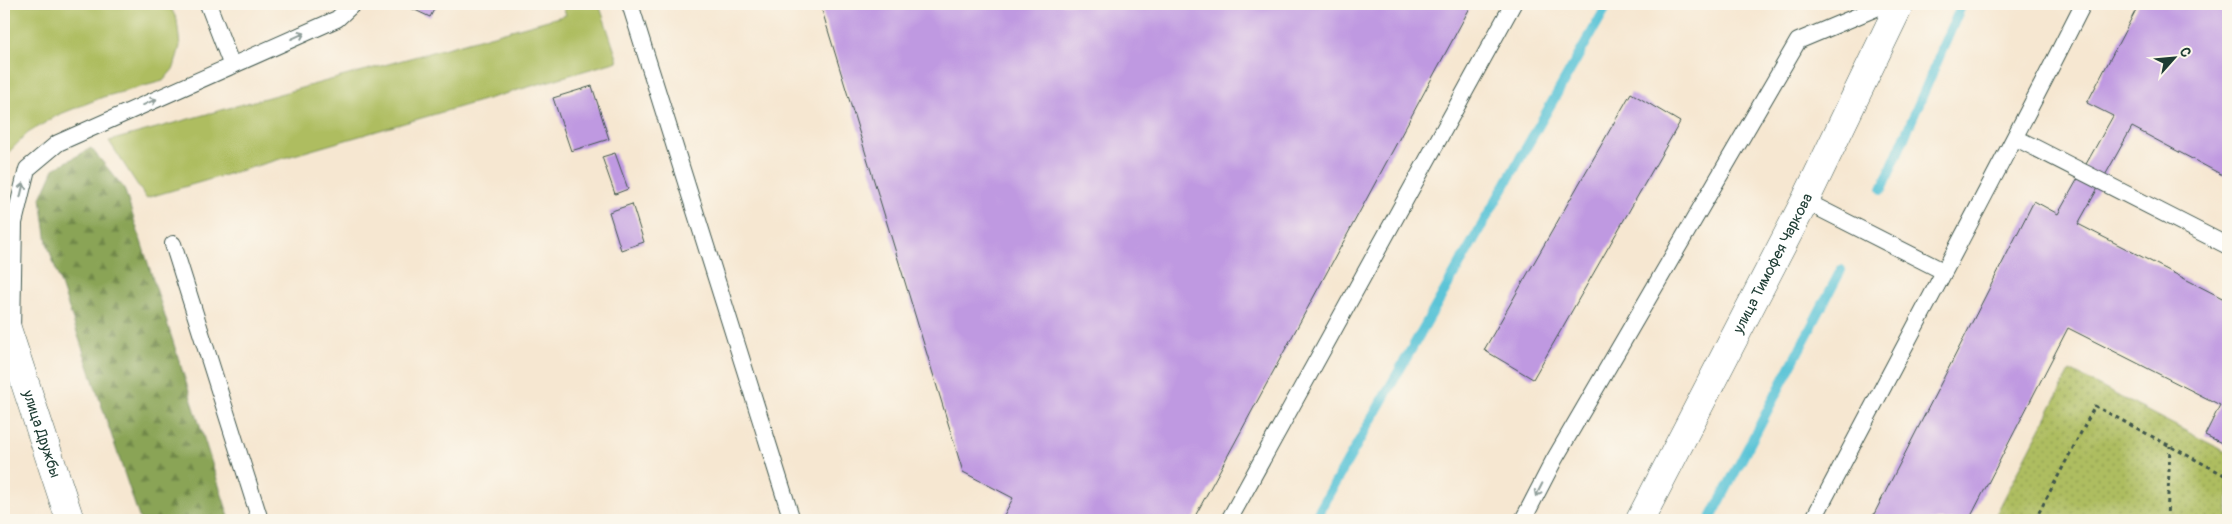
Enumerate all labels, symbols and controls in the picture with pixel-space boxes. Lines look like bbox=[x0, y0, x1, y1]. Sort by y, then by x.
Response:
one-way arrow bbox=[290, 31, 305, 41]
north arrow bbox=[2150, 32, 2200, 82]
text: С bbox=[2176, 45, 2195, 60]
one-way arrow bbox=[142, 97, 157, 107]
one-way arrow bbox=[18, 183, 27, 199]
street label: улица Тимофея Чаркова bbox=[1729, 190, 1817, 338]
street label: улица Дружбы bbox=[18, 387, 65, 480]
one-way arrow bbox=[1533, 482, 1543, 497]

